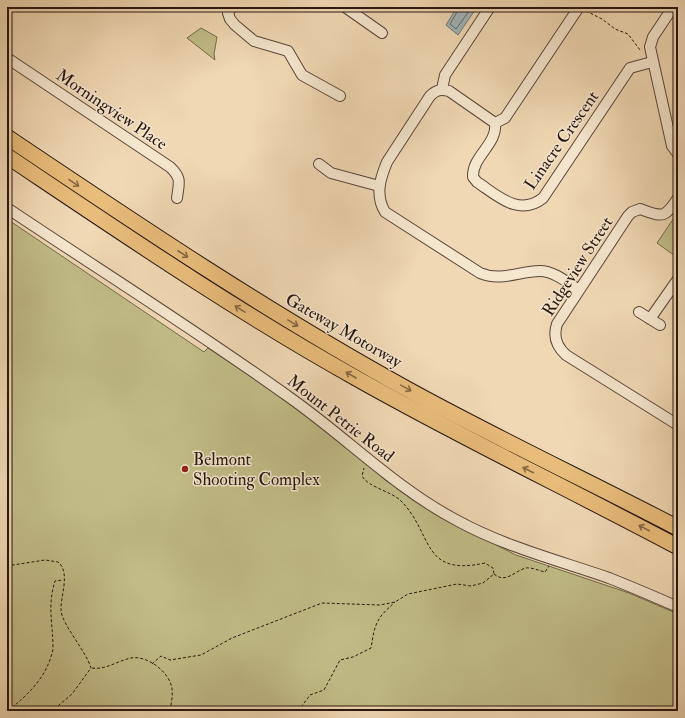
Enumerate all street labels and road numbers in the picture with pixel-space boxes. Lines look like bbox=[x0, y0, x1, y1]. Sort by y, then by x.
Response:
street label: Morningview Place bbox=[52, 64, 171, 154]
street label: Linacre Crescent bbox=[520, 86, 604, 194]
street label: Ridgeview Street bbox=[537, 212, 618, 320]
street label: Gateway Motorway bbox=[281, 289, 406, 373]
street label: Mount Petrie Road bbox=[283, 370, 399, 467]

